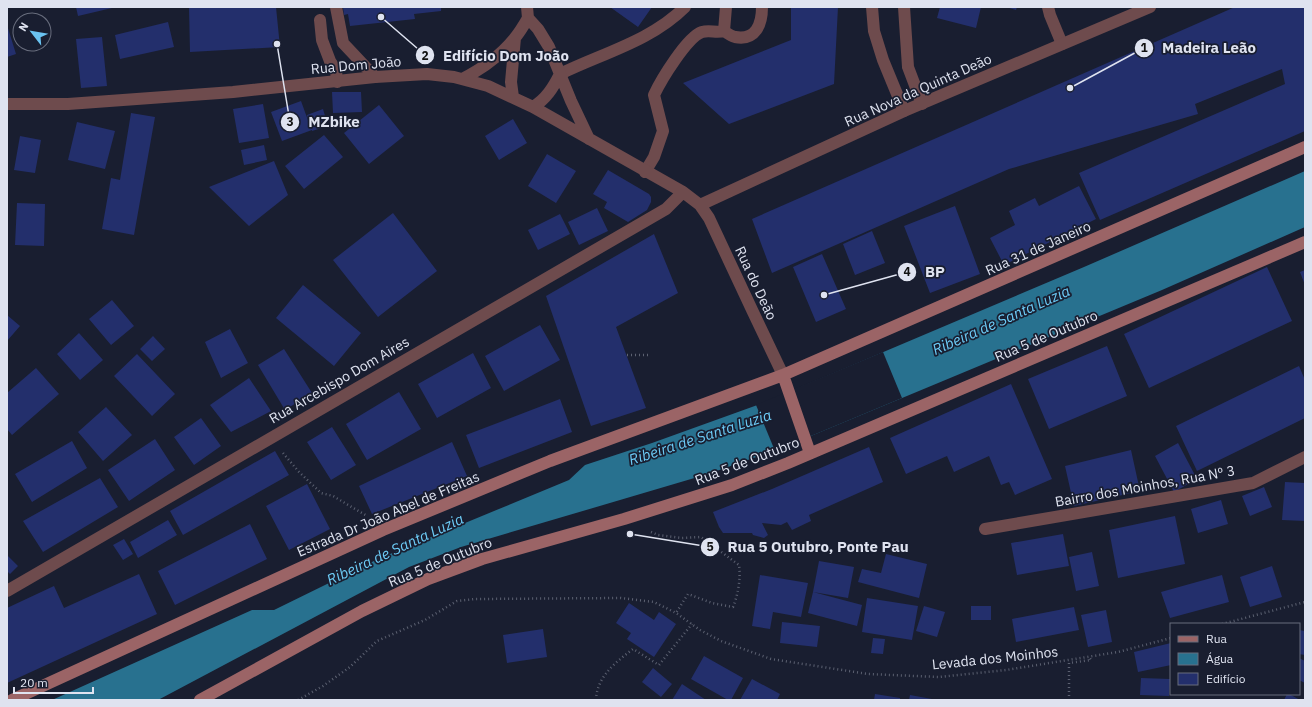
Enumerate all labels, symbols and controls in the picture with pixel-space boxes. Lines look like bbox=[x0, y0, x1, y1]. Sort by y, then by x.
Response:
north arrow bbox=[12, 12, 52, 52]
text: N bbox=[15, 20, 31, 34]
callout: Madeira Leão bbox=[1134, 35, 1263, 62]
text: Madeira Leão bbox=[1162, 38, 1256, 57]
text: 1 bbox=[1140, 40, 1148, 55]
callout: Edifício Dom João bbox=[415, 42, 577, 69]
text: Edifício Dom João bbox=[443, 46, 569, 65]
text: 2 bbox=[421, 48, 429, 63]
street label: Rua Nova da Quinta Deão bbox=[842, 49, 995, 131]
street label: Rua Dom João bbox=[310, 52, 402, 78]
callout: MZbike bbox=[280, 108, 368, 135]
text: MZbike bbox=[308, 112, 360, 131]
text: 3 bbox=[286, 114, 294, 129]
street label: Rua 31 de Janeiro bbox=[982, 217, 1094, 279]
street label: Rua do Deão bbox=[731, 243, 781, 323]
callout: BP bbox=[897, 258, 953, 285]
text: BP bbox=[925, 262, 945, 281]
text: 4 bbox=[903, 264, 911, 279]
water label: Ribeira de Santa Luzia bbox=[929, 281, 1073, 359]
street label: Rua 5 de Outubro bbox=[992, 306, 1100, 366]
street label: Rua Arcebispo Dom Aires bbox=[266, 332, 412, 428]
water label: Ribeira de Santa Luzia bbox=[626, 405, 774, 469]
street label: Rua 5 de Outubro bbox=[692, 433, 802, 489]
street label: Bairro dos Moinhos, Rua Nº 3 bbox=[1053, 461, 1237, 511]
street label: Estrada Dr João Abel de Freitas bbox=[294, 467, 482, 561]
water label: Ribeira de Santa Luzia bbox=[323, 509, 467, 589]
street label: Rua 5 de Outubro bbox=[386, 533, 495, 591]
callout: Rua 5 Outubro, Ponte Pau bbox=[700, 533, 917, 560]
text: Rua 5 Outubro, Ponte Pau bbox=[727, 537, 909, 556]
text: 5 bbox=[706, 539, 714, 554]
legend bbox=[1170, 623, 1300, 695]
text: Rua bbox=[1206, 631, 1227, 646]
street label: Levada dos Moinhos bbox=[931, 642, 1059, 674]
text: Água bbox=[1206, 651, 1234, 666]
scale bar bbox=[14, 669, 93, 695]
text: Edifício bbox=[1206, 671, 1246, 686]
text: 20 m bbox=[20, 675, 48, 690]

